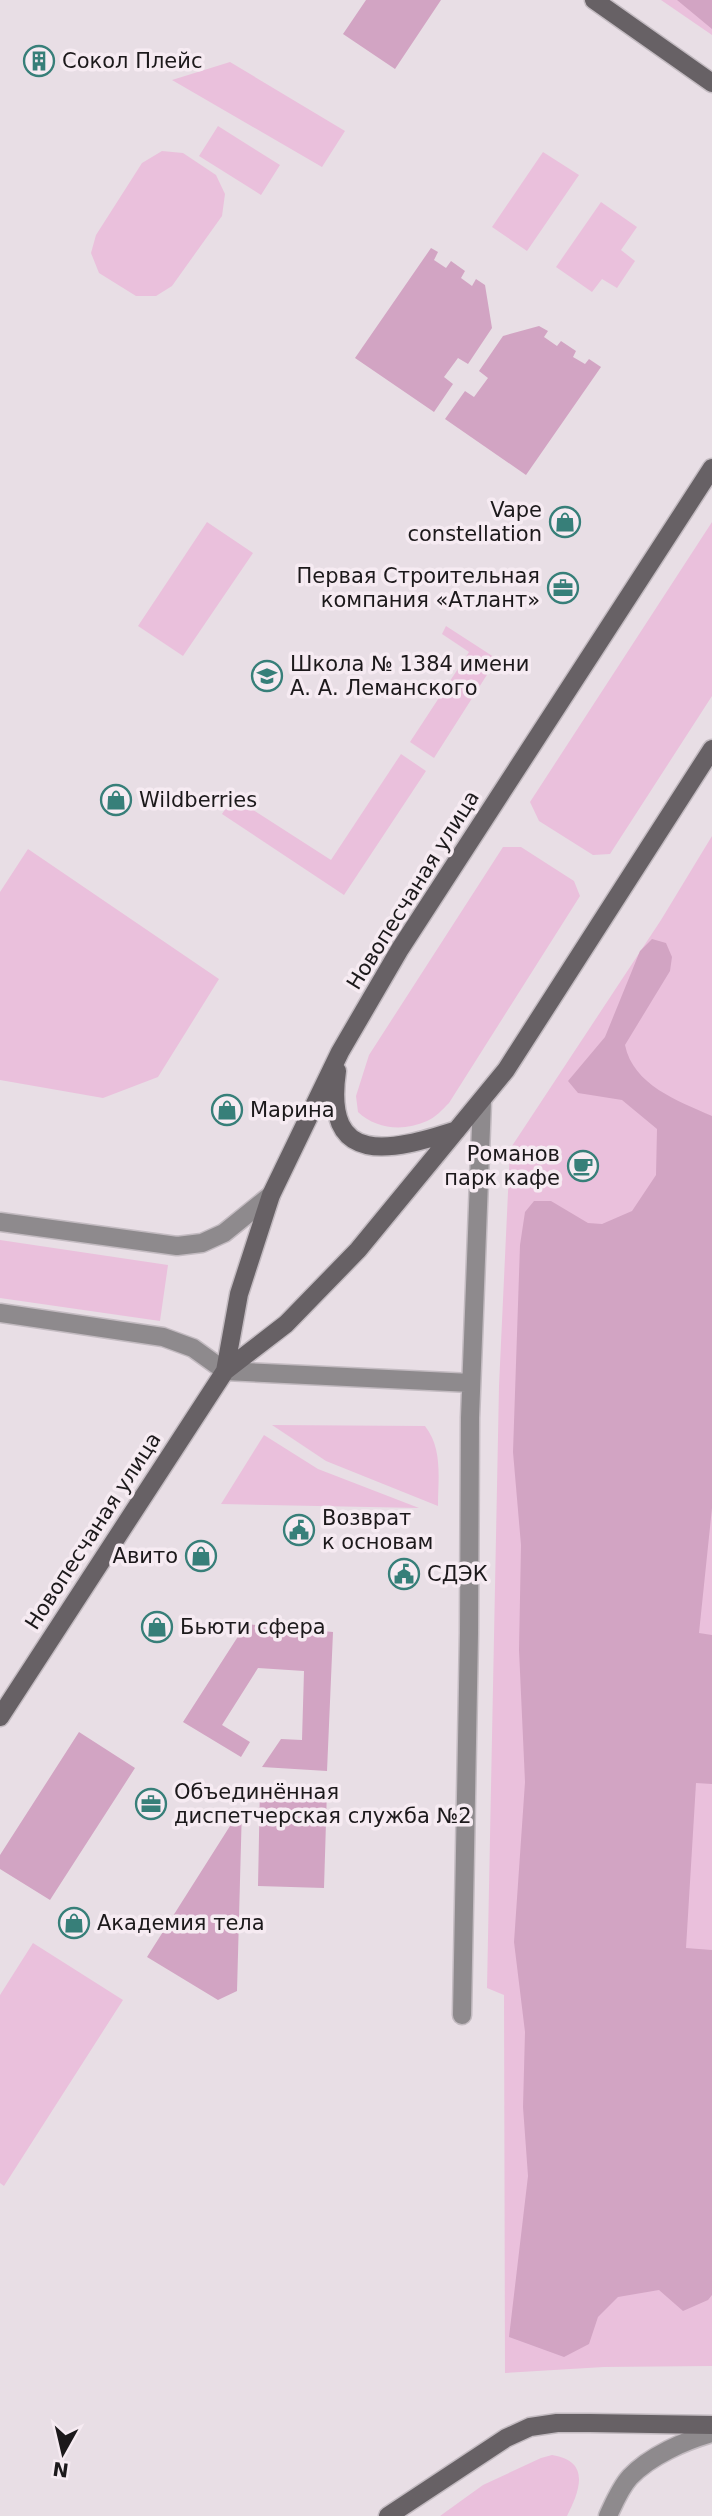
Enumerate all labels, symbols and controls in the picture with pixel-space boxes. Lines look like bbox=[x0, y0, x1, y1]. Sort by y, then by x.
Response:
building icon: Сокол Плейс bbox=[22, 44, 56, 78]
place label: Сокол Плейс bbox=[62, 49, 202, 73]
place label: Vape constellation bbox=[407, 498, 542, 546]
shop icon: Vape constellation bbox=[548, 505, 582, 539]
place label: Первая Строительная компания «Атлант» bbox=[297, 564, 540, 612]
office icon: Первая Строительная компания «Атлант» bbox=[546, 571, 580, 605]
place label: Школа № 1384 имени А. А. Леманского bbox=[290, 652, 529, 700]
school or university icon: Школа № 1384 имени А. А. Леманского bbox=[250, 659, 284, 693]
shop icon: Wildberries bbox=[99, 783, 133, 817]
street label: Новопесчаная улица bbox=[342, 786, 484, 994]
place label: Wildberries bbox=[139, 788, 257, 812]
shop icon: Марина bbox=[210, 1093, 244, 1127]
place label: Марина bbox=[250, 1098, 335, 1122]
place label: Романов парк кафе bbox=[444, 1142, 560, 1190]
cafe icon: Романов парк кафе bbox=[566, 1149, 600, 1183]
street label: Новопесчаная улица bbox=[20, 1428, 166, 1634]
place label: Возврат к основам bbox=[322, 1506, 433, 1554]
public building icon: Возврат к основам bbox=[282, 1513, 316, 1547]
shop icon: Авито bbox=[184, 1539, 218, 1573]
place label: Авито bbox=[113, 1544, 178, 1568]
public building icon: СДЭК bbox=[387, 1557, 421, 1591]
place label: СДЭК bbox=[427, 1562, 488, 1586]
shop icon: Бьюти сфера bbox=[140, 1610, 174, 1644]
place label: Бьюти сфера bbox=[180, 1615, 326, 1639]
place label: Объединённая диспетчерская служба №2 bbox=[174, 1780, 472, 1828]
office icon: Объединённая диспетчерская служба №2 bbox=[134, 1787, 168, 1821]
shop icon: Академия тела bbox=[57, 1906, 91, 1940]
place label: Академия тела bbox=[97, 1911, 265, 1935]
north arrow bbox=[28, 2418, 98, 2488]
text: N bbox=[51, 2458, 70, 2482]

